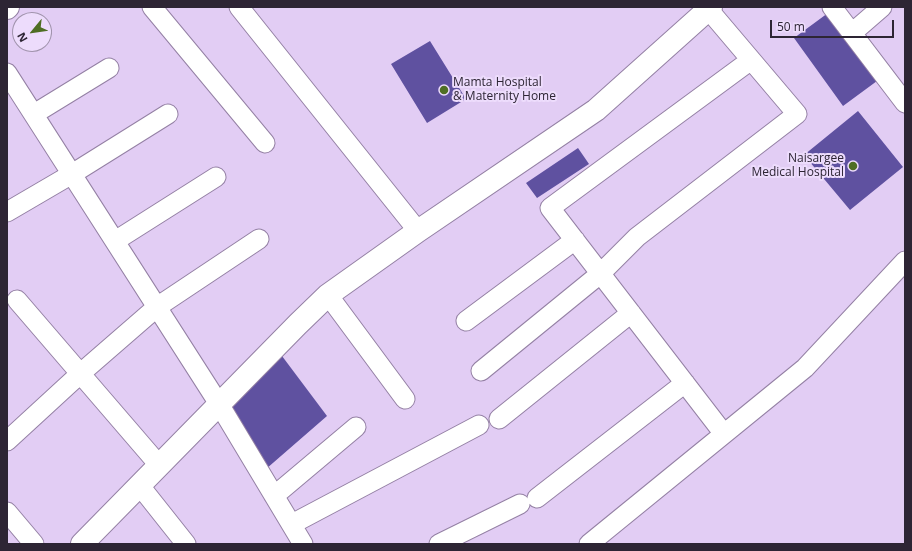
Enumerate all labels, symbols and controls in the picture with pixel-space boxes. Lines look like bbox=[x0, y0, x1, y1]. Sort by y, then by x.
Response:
north arrow bbox=[12, 12, 52, 52]
scale bar bbox=[772, 12, 896, 38]
text: 50 m bbox=[777, 18, 805, 35]
text: N bbox=[13, 30, 31, 45]
place label: Mamta Hospital & Maternity Home bbox=[453, 76, 556, 104]
marker: Mamta Hospital & Maternity Home bbox=[438, 84, 450, 96]
place label: Naisargee Medical Hospital bbox=[751, 152, 844, 180]
marker: Naisargee Medical Hospital bbox=[847, 160, 859, 172]

